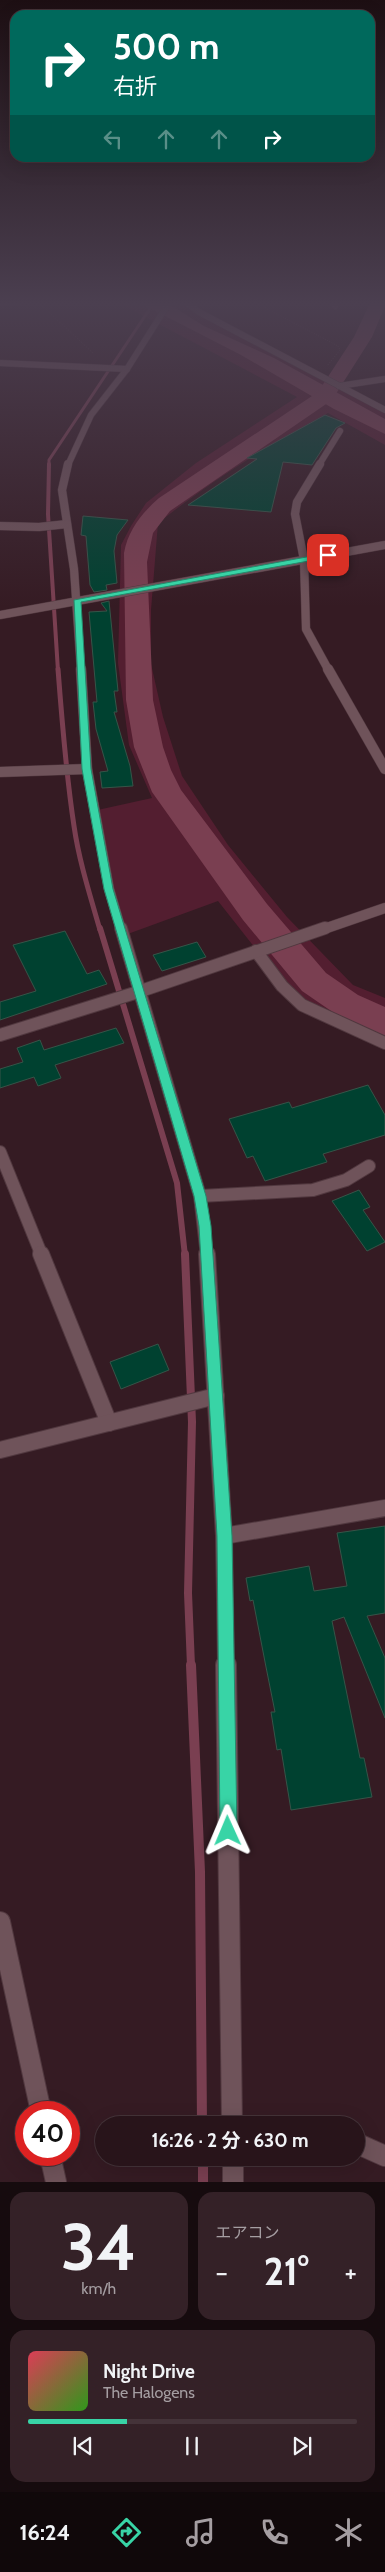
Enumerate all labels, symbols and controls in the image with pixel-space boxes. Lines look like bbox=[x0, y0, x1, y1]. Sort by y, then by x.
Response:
text: 500 m bbox=[113, 25, 220, 68]
icon: right bbox=[30, 30, 95, 95]
text: 右折 bbox=[113, 73, 157, 100]
icon: left bbox=[99, 125, 127, 153]
icon: ahead bbox=[152, 125, 180, 153]
icon: ahead bbox=[205, 125, 233, 153]
icon: right bbox=[258, 125, 286, 153]
pin bbox=[307, 534, 349, 576]
icon: arrive bbox=[314, 541, 342, 569]
position arrow bbox=[201, 1804, 253, 1856]
speed limit sign: 40 bbox=[15, 2101, 80, 2166]
text: 16:26 · 2 分 · 630 m bbox=[152, 2129, 309, 2152]
text: 34 bbox=[61, 2207, 136, 2286]
text: エアコン bbox=[216, 2223, 280, 2242]
text: 21° bbox=[264, 2248, 309, 2295]
text: − bbox=[216, 2255, 228, 2289]
text: + bbox=[345, 2255, 357, 2289]
text: km/h bbox=[81, 2279, 116, 2298]
text: Night Drive bbox=[103, 2360, 195, 2383]
text: The Halogens bbox=[103, 2383, 195, 2402]
icon: previous bbox=[69, 2432, 97, 2460]
icon: pause bbox=[178, 2432, 206, 2460]
icon: next bbox=[288, 2432, 316, 2460]
icon: directions bbox=[109, 2515, 144, 2550]
icon: music bbox=[183, 2515, 218, 2550]
icon: phone bbox=[257, 2515, 292, 2550]
icon: climate bbox=[331, 2515, 366, 2550]
text: 16:24 bbox=[19, 2519, 70, 2546]

